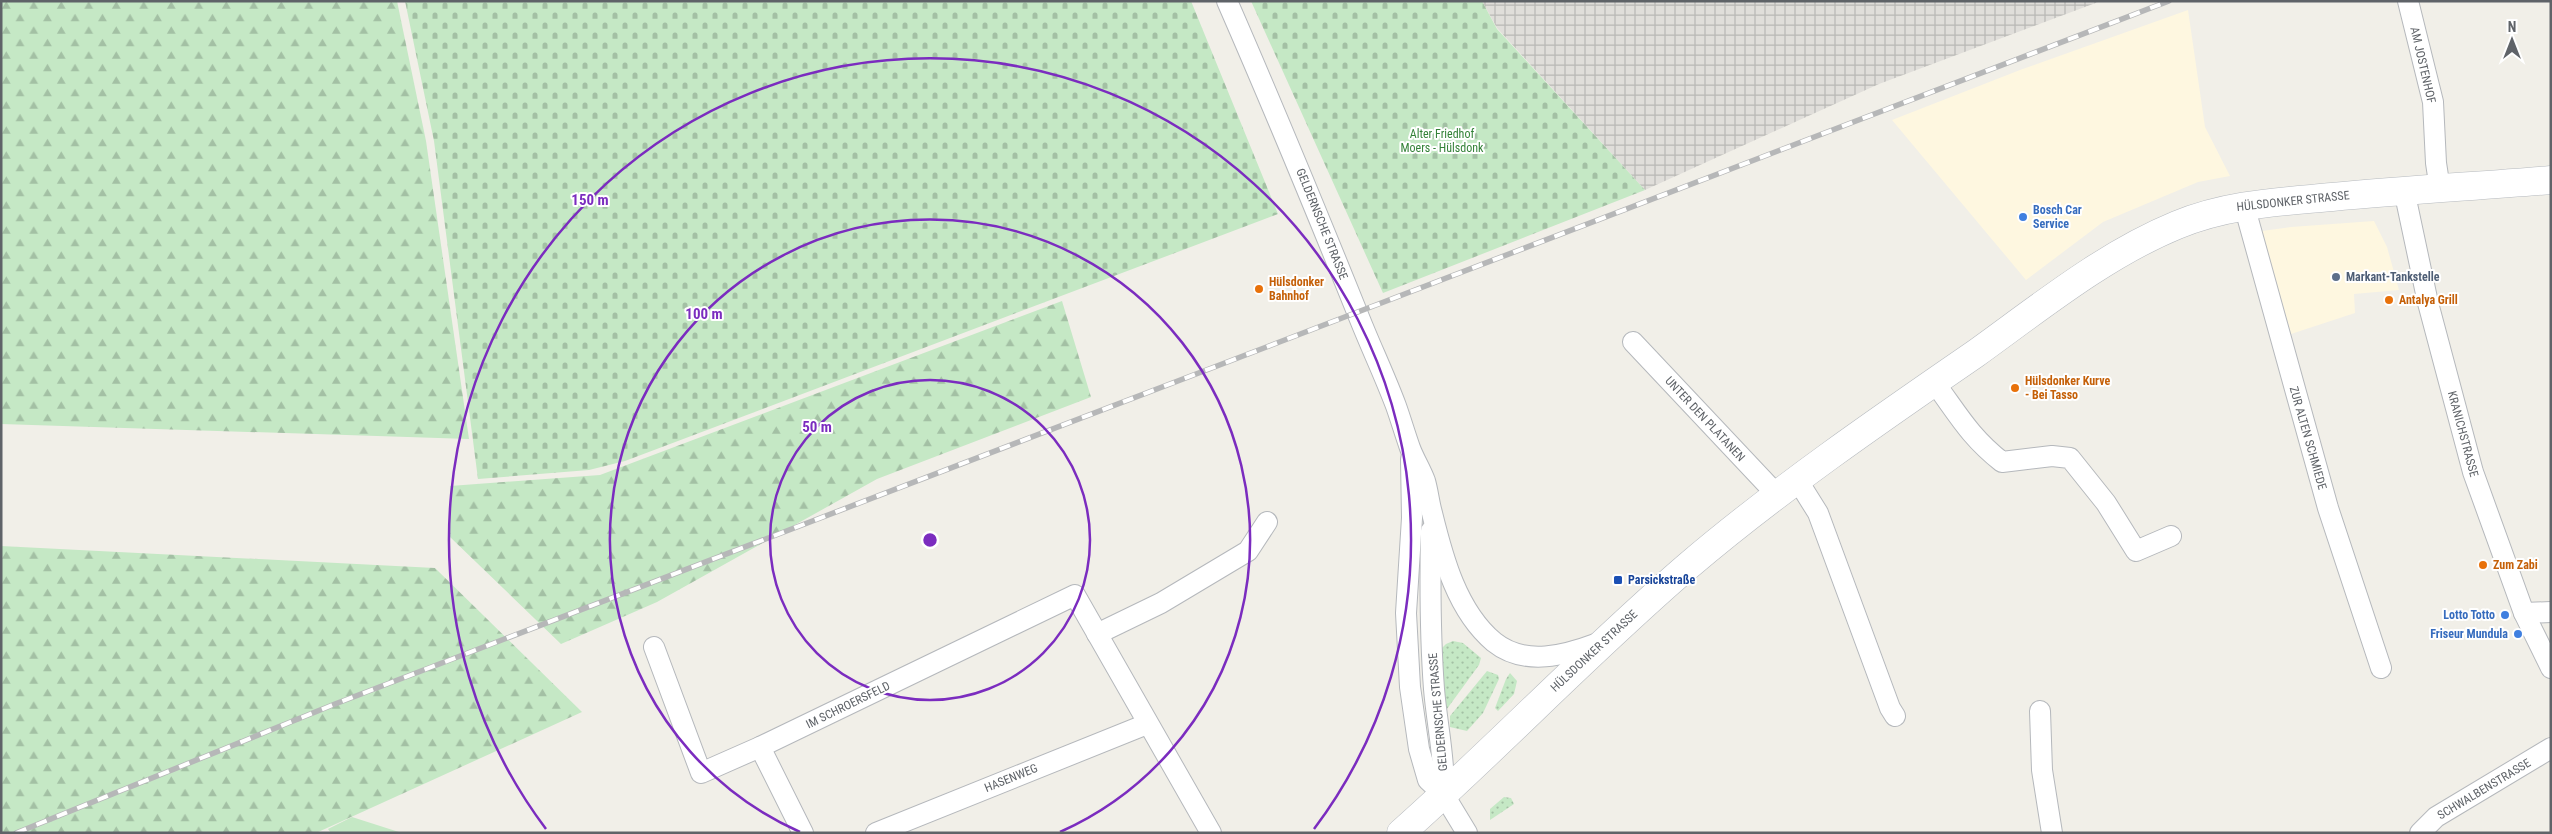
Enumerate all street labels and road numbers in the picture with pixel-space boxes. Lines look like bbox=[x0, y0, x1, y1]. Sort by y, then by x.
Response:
street label: AM JOSTENHOF bbox=[2407, 25, 2439, 105]
street label: GELDERNSCHE STRASSE bbox=[1293, 166, 1351, 282]
street label: HÜLSDONKER STRASSE bbox=[2236, 187, 2350, 214]
street label: UNTER DEN PLATANEN bbox=[1662, 374, 1748, 464]
street label: ZUR ALTEN SCHMIEDE bbox=[2287, 385, 2329, 491]
street label: KRANICHSTRASSE bbox=[2445, 389, 2481, 479]
street label: HÜLSDONKER STRASSE bbox=[1547, 606, 1640, 695]
street label: GELDERNSCHE STRASSE bbox=[1426, 652, 1450, 772]
street label: IM SCHROERSFELD bbox=[804, 679, 892, 731]
street label: SCHWALBENSTRASSE bbox=[2435, 756, 2533, 822]
street label: HASENWEG bbox=[982, 761, 1040, 795]

